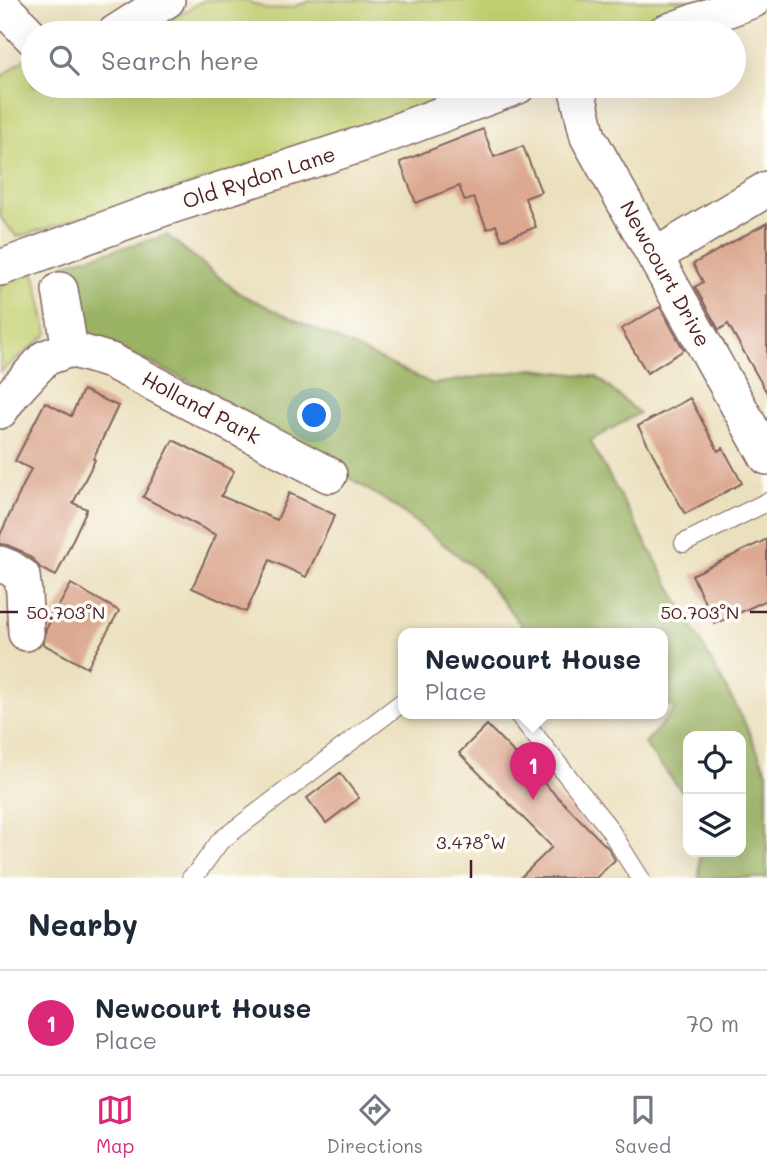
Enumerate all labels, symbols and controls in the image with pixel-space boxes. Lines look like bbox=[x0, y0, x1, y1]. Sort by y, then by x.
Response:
search box bbox=[21, 21, 746, 98]
icon: search bbox=[45, 41, 83, 79]
text: Search here bbox=[101, 43, 259, 77]
street label: Old Rydon Lane bbox=[179, 139, 338, 214]
street label: Newcourt Drive bbox=[615, 195, 718, 351]
street label: Holland Park bbox=[138, 364, 266, 449]
your location bbox=[297, 398, 331, 432]
text: 50.703°N bbox=[27, 600, 105, 624]
text: 50.703°N bbox=[661, 600, 739, 624]
popup bbox=[398, 628, 668, 719]
text: Newcourt House bbox=[425, 642, 641, 676]
text: Place bbox=[425, 676, 487, 706]
map controls bbox=[683, 731, 746, 857]
button: locate bbox=[683, 731, 746, 794]
pin: 1 bbox=[510, 742, 556, 800]
button: layers bbox=[683, 794, 746, 857]
text: 3.478°W bbox=[436, 830, 506, 854]
text: Nearby bbox=[28, 904, 138, 944]
text: Newcourt House bbox=[95, 991, 311, 1025]
text: 1 bbox=[46, 1008, 56, 1038]
text: 70 m bbox=[686, 1008, 739, 1038]
text: Place bbox=[95, 1025, 157, 1055]
tab: Map bbox=[96, 1091, 135, 1158]
tab: Directions bbox=[326, 1091, 423, 1158]
tab: Saved bbox=[615, 1091, 671, 1158]

